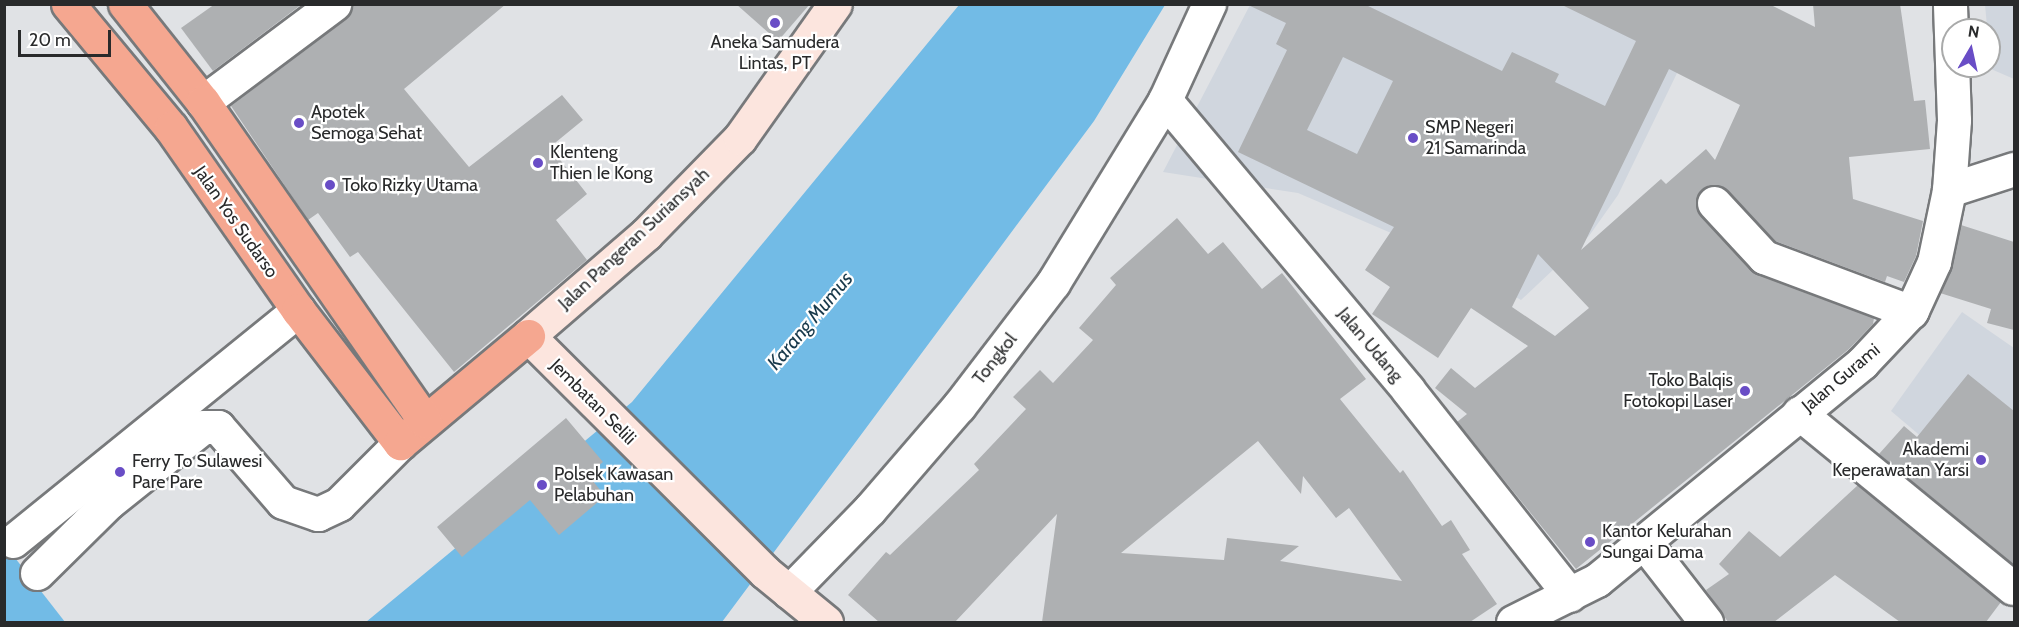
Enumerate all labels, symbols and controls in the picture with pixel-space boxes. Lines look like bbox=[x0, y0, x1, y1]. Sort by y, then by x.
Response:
marker: Aneka Samudera Lintas, PT bbox=[768, 16, 782, 30]
scale bar bbox=[21, 18, 114, 56]
north arrow bbox=[1941, 18, 2001, 78]
text: N bbox=[1967, 21, 1981, 42]
text: 20 m bbox=[29, 29, 71, 51]
place label: Aneka Samudera Lintas, PT bbox=[711, 32, 839, 74]
place label: Apotek Semoga Sehat bbox=[311, 102, 422, 144]
marker: Apotek Semoga Sehat bbox=[292, 116, 306, 130]
place label: SMP Negeri 21 Samarinda bbox=[1425, 117, 1526, 160]
marker: SMP Negeri 21 Samarinda bbox=[1406, 131, 1420, 145]
place label: Klenteng Thien Ie Kong bbox=[550, 142, 652, 184]
marker: Klenteng Thien Ie Kong bbox=[531, 156, 545, 170]
street label: Jalan Yos Sudarso bbox=[189, 162, 283, 282]
street label: Jalan Pangeran Suriansyah bbox=[554, 164, 714, 314]
place label: Toko Rizky Utama bbox=[342, 174, 478, 196]
marker: Toko Rizky Utama bbox=[323, 178, 337, 192]
water label: Karang Mumus bbox=[762, 267, 858, 375]
street label: Jalan Udang bbox=[1333, 303, 1407, 387]
street label: Tongkol bbox=[968, 329, 1022, 389]
street label: Jalan Gurami bbox=[1798, 339, 1884, 417]
street label: Jembatan Selili bbox=[546, 355, 640, 449]
place label: Toko Balqis Fotokopi Laser bbox=[1623, 370, 1733, 412]
marker: Toko Balqis Fotokopi Laser bbox=[1738, 384, 1752, 398]
place label: Akademi Keperawatan Yarsi bbox=[1832, 439, 1969, 482]
place label: Ferry To Sulawesi Pare Pare bbox=[132, 451, 262, 494]
marker: Akademi Keperawatan Yarsi bbox=[1974, 453, 1988, 467]
place label: Polsek Kawasan Pelabuhan bbox=[554, 464, 673, 506]
marker: Ferry To Sulawesi Pare Pare bbox=[113, 465, 127, 479]
marker: Polsek Kawasan Pelabuhan bbox=[535, 478, 549, 492]
place label: Kantor Kelurahan Sungai Dama bbox=[1602, 521, 1732, 564]
marker: Kantor Kelurahan Sungai Dama bbox=[1583, 535, 1597, 549]

